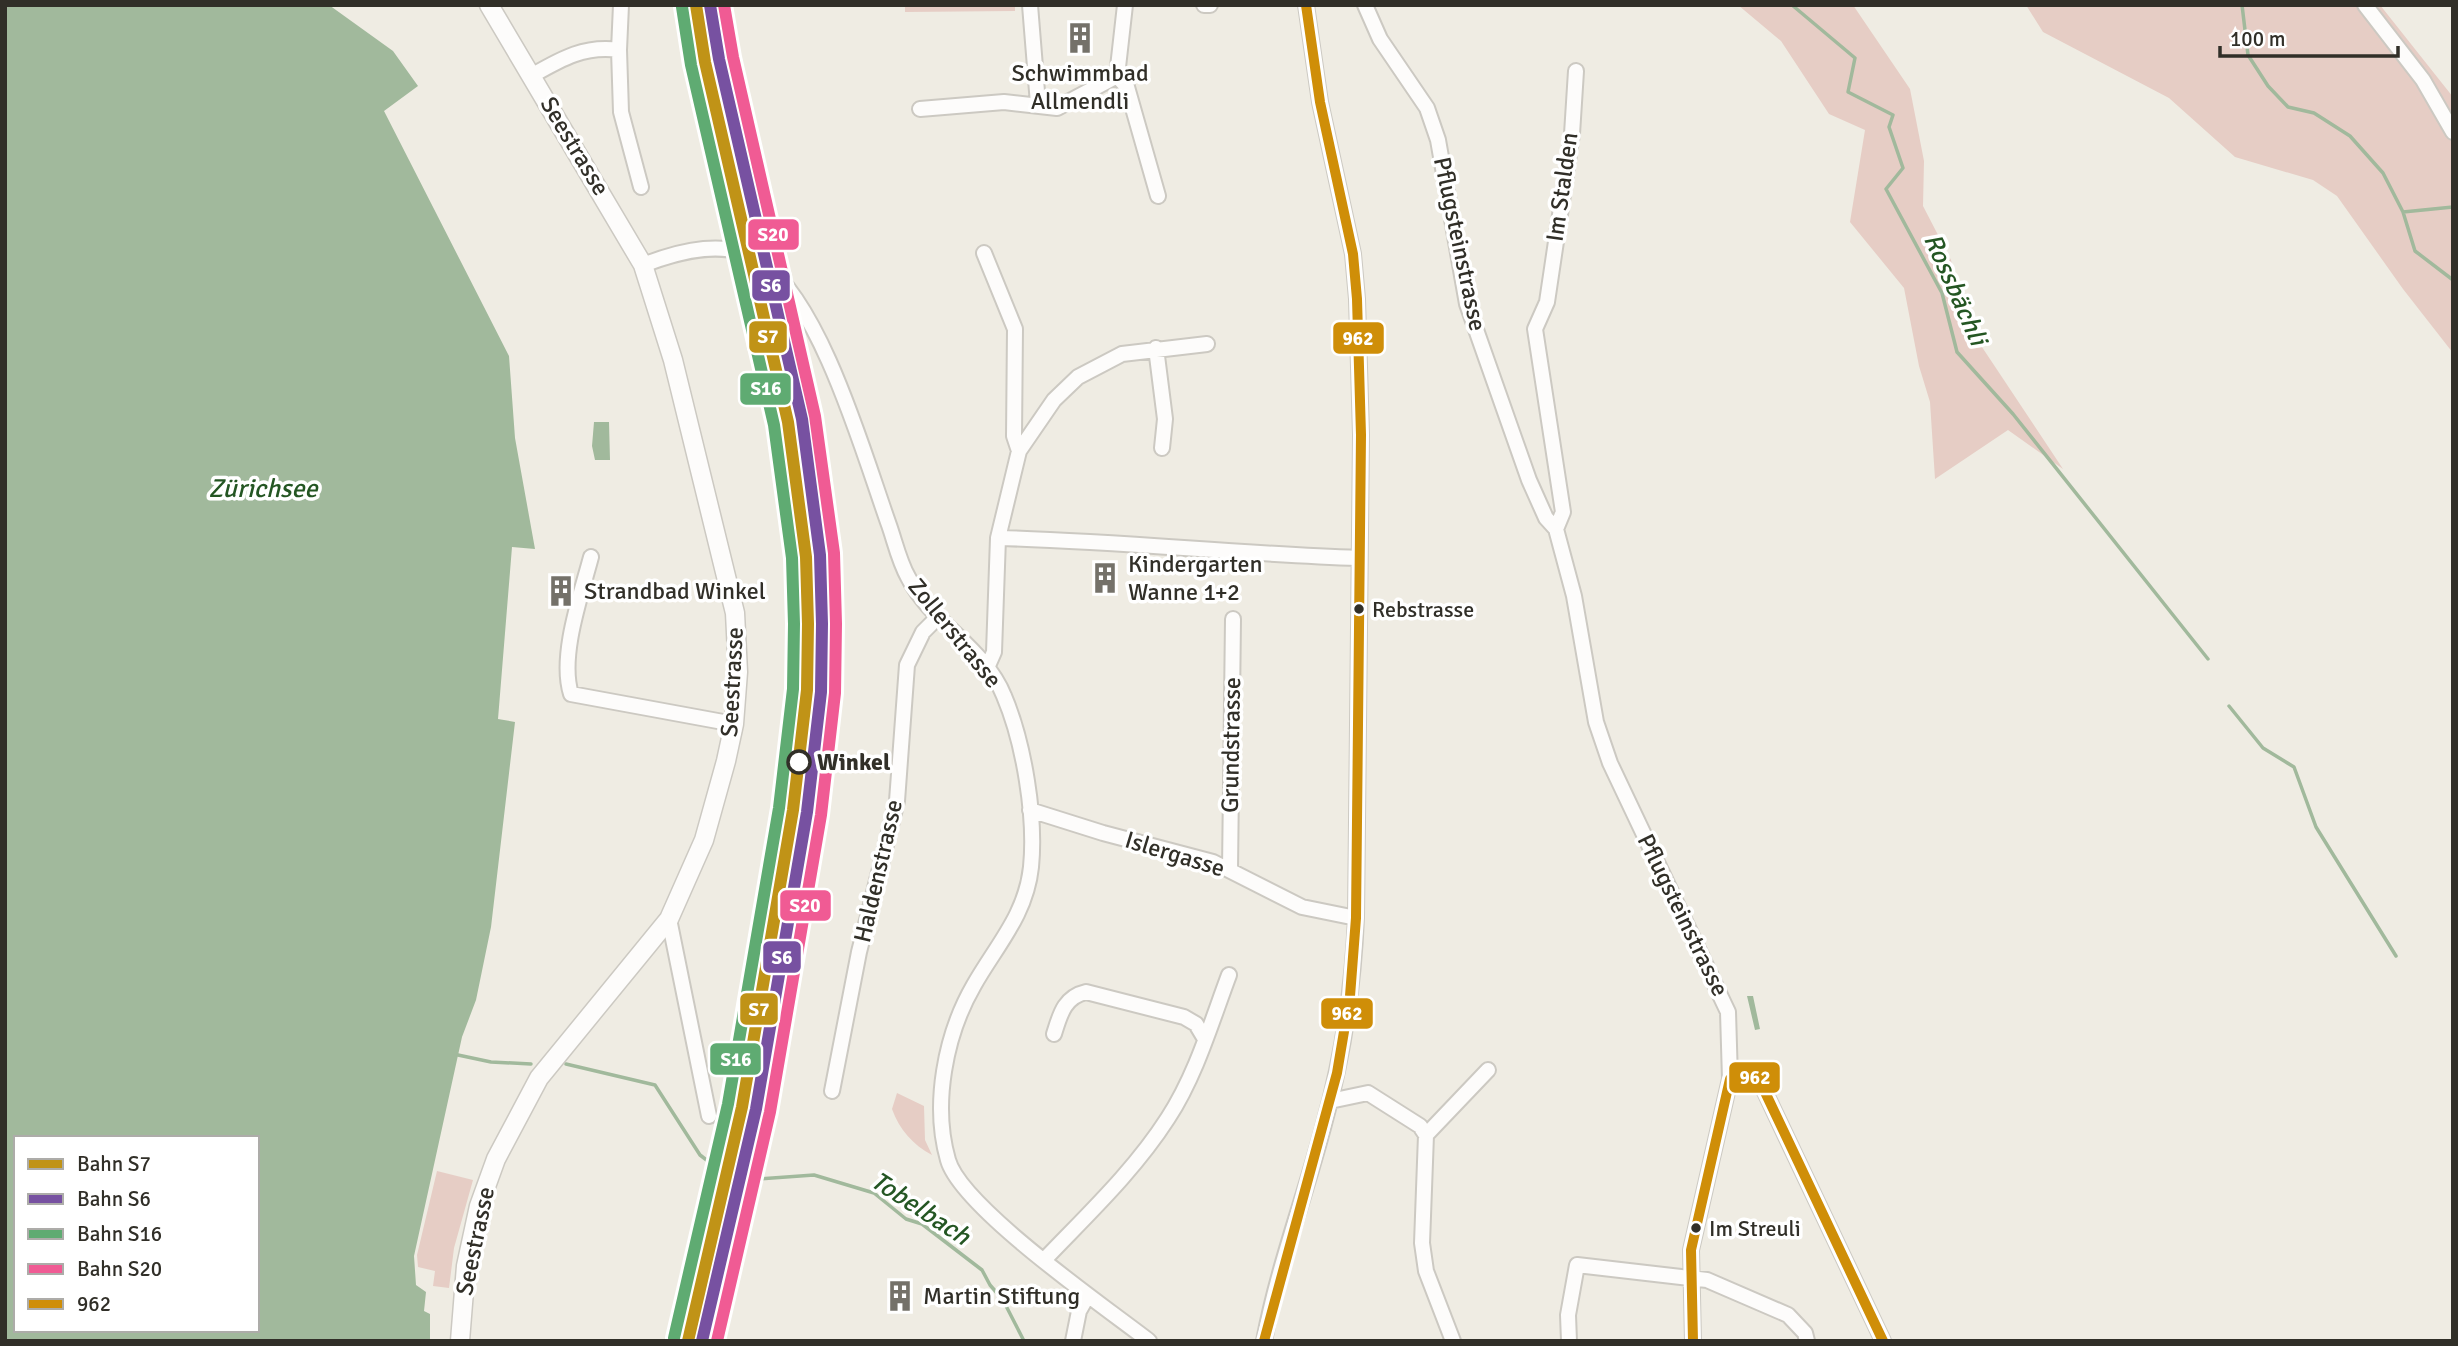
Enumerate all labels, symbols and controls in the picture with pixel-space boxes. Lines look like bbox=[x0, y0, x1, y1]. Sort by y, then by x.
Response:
scale bar bbox=[2220, 14, 2398, 58]
building icon: Schwimmbad Allmendli bbox=[1063, 21, 1097, 55]
text: 100 m bbox=[2230, 26, 2285, 52]
place label: Schwimmbad Allmendli bbox=[1011, 58, 1149, 116]
street label: Seestrasse bbox=[534, 91, 616, 201]
street label: Im Stalden bbox=[1539, 130, 1585, 244]
street label: Pflugsteinstrasse bbox=[1427, 154, 1493, 334]
line badge: S20 bbox=[747, 218, 800, 251]
text: S20 bbox=[757, 223, 789, 247]
water label: Rossbächli bbox=[1916, 228, 1995, 353]
line badge: S6 bbox=[751, 269, 791, 302]
text: S6 bbox=[761, 274, 781, 298]
line badge: S7 bbox=[748, 320, 788, 354]
line badge: 962 bbox=[1332, 321, 1385, 355]
text: S7 bbox=[758, 325, 778, 349]
text: 962 bbox=[1343, 327, 1373, 351]
line badge: S16 bbox=[739, 372, 792, 406]
text: S16 bbox=[750, 377, 782, 401]
water label: Zürichsee bbox=[208, 473, 319, 505]
place label: Kindergarten Wanne 1+2 bbox=[1128, 549, 1263, 607]
building icon: Kindergarten Wanne 1+2 bbox=[1088, 561, 1122, 595]
street label: Zollerstrasse bbox=[902, 572, 1008, 694]
building icon: Strandbad Winkel bbox=[544, 574, 578, 608]
place label: Strandbad Winkel bbox=[584, 576, 766, 606]
place label: Rebstrasse bbox=[1372, 596, 1474, 623]
marker: Rebstrasse bbox=[1352, 602, 1366, 616]
street label: Seestrasse bbox=[714, 626, 750, 738]
street label: Grundstrasse bbox=[1215, 677, 1247, 813]
place label: Winkel bbox=[817, 747, 891, 777]
marker: Winkel bbox=[787, 750, 811, 774]
street label: Haldenstrasse bbox=[847, 797, 909, 945]
street label: Islergasse bbox=[1121, 825, 1229, 883]
street label: Pflugsteinstrasse bbox=[1631, 829, 1735, 1001]
line badge: S20 bbox=[779, 889, 832, 922]
text: S20 bbox=[789, 894, 821, 918]
line badge: S6 bbox=[762, 940, 802, 974]
text: S6 bbox=[772, 946, 792, 970]
line badge: S7 bbox=[739, 992, 779, 1026]
line badge: 962 bbox=[1320, 997, 1374, 1030]
text: S7 bbox=[749, 998, 769, 1022]
text: 962 bbox=[1332, 1002, 1362, 1026]
line badge: S16 bbox=[709, 1042, 762, 1076]
text: S16 bbox=[720, 1048, 752, 1072]
line badge: 962 bbox=[1728, 1061, 1781, 1094]
text: 962 bbox=[1740, 1066, 1770, 1090]
legend bbox=[14, 1136, 259, 1332]
text: Bahn S7 bbox=[77, 1151, 151, 1177]
water label: Tobelbach bbox=[865, 1165, 977, 1253]
street label: Seestrasse bbox=[449, 1184, 501, 1298]
text: Bahn S6 bbox=[77, 1186, 151, 1212]
place label: Im Streuli bbox=[1709, 1215, 1801, 1242]
text: Bahn S16 bbox=[77, 1221, 162, 1247]
marker: Im Streuli bbox=[1689, 1221, 1703, 1235]
text: Bahn S20 bbox=[77, 1256, 162, 1282]
building icon: Martin Stiftung bbox=[883, 1279, 917, 1313]
place label: Martin Stiftung bbox=[923, 1281, 1080, 1311]
text: 962 bbox=[77, 1291, 111, 1317]

